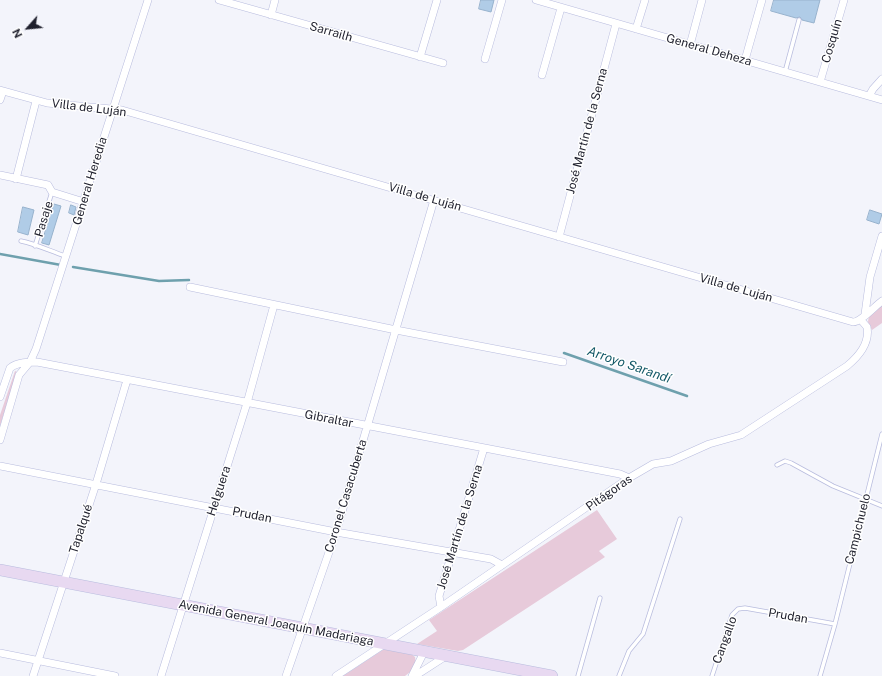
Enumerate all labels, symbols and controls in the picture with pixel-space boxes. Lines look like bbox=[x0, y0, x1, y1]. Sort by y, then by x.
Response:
north arrow bbox=[8, 8, 48, 48]
street label: Cosquín bbox=[819, 17, 845, 65]
street label: Sarrailh bbox=[308, 19, 354, 45]
text: N bbox=[10, 27, 25, 40]
street label: General Deheza bbox=[665, 31, 753, 69]
street label: José Martín de la Serna bbox=[563, 67, 611, 195]
street label: Villa de Luján bbox=[51, 96, 127, 120]
street label: General Heredia bbox=[70, 135, 110, 227]
street label: Villa de Luján bbox=[387, 180, 463, 214]
street label: Pasaje bbox=[32, 199, 56, 239]
street label: Villa de Luján bbox=[698, 271, 774, 305]
water label: Arroyo Sarandí bbox=[585, 343, 673, 387]
street label: Gibraltar bbox=[303, 407, 355, 431]
street label: Coronel Casacuberta bbox=[322, 438, 370, 554]
street label: José Martín de la Serna bbox=[434, 463, 486, 591]
street label: Helguera bbox=[204, 464, 234, 518]
street label: Pitágoras bbox=[583, 472, 635, 514]
street label: Campichuelo bbox=[842, 492, 874, 566]
street label: Tapalqué bbox=[66, 503, 96, 555]
street label: Prudan bbox=[231, 504, 273, 526]
street label: Avenida General Joaquín Madariaga bbox=[177, 597, 375, 649]
street label: Prudan bbox=[767, 605, 809, 627]
street label: Cangallo bbox=[710, 614, 740, 666]

